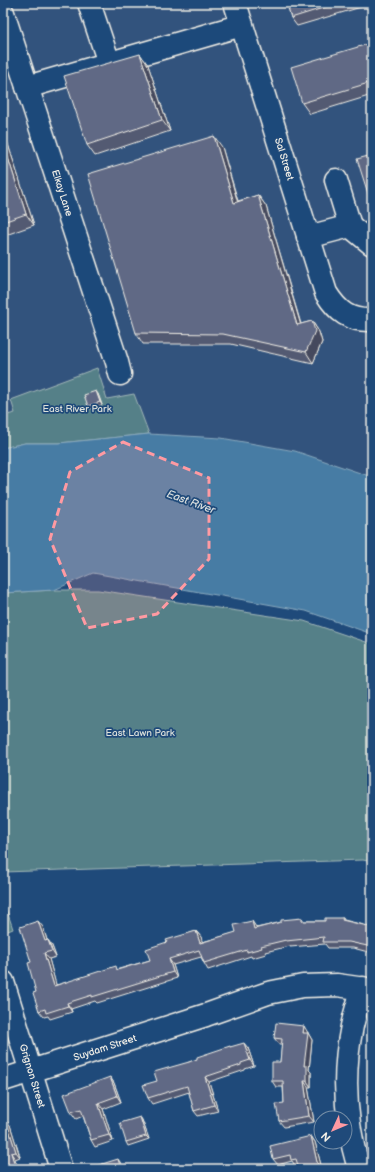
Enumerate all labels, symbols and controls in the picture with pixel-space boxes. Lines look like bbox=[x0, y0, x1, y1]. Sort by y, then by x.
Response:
street label: Sal Street bbox=[272, 136, 296, 182]
street label: Elkay Lane bbox=[49, 168, 75, 218]
park label: East River Park bbox=[42, 403, 112, 415]
water label: East River bbox=[165, 487, 218, 517]
park label: East Lawn Park bbox=[105, 727, 175, 739]
street label: Suydam Street bbox=[72, 1032, 138, 1064]
street label: Grignon Street bbox=[17, 1043, 47, 1109]
north arrow bbox=[313, 1110, 353, 1150]
text: N bbox=[319, 1129, 334, 1144]

